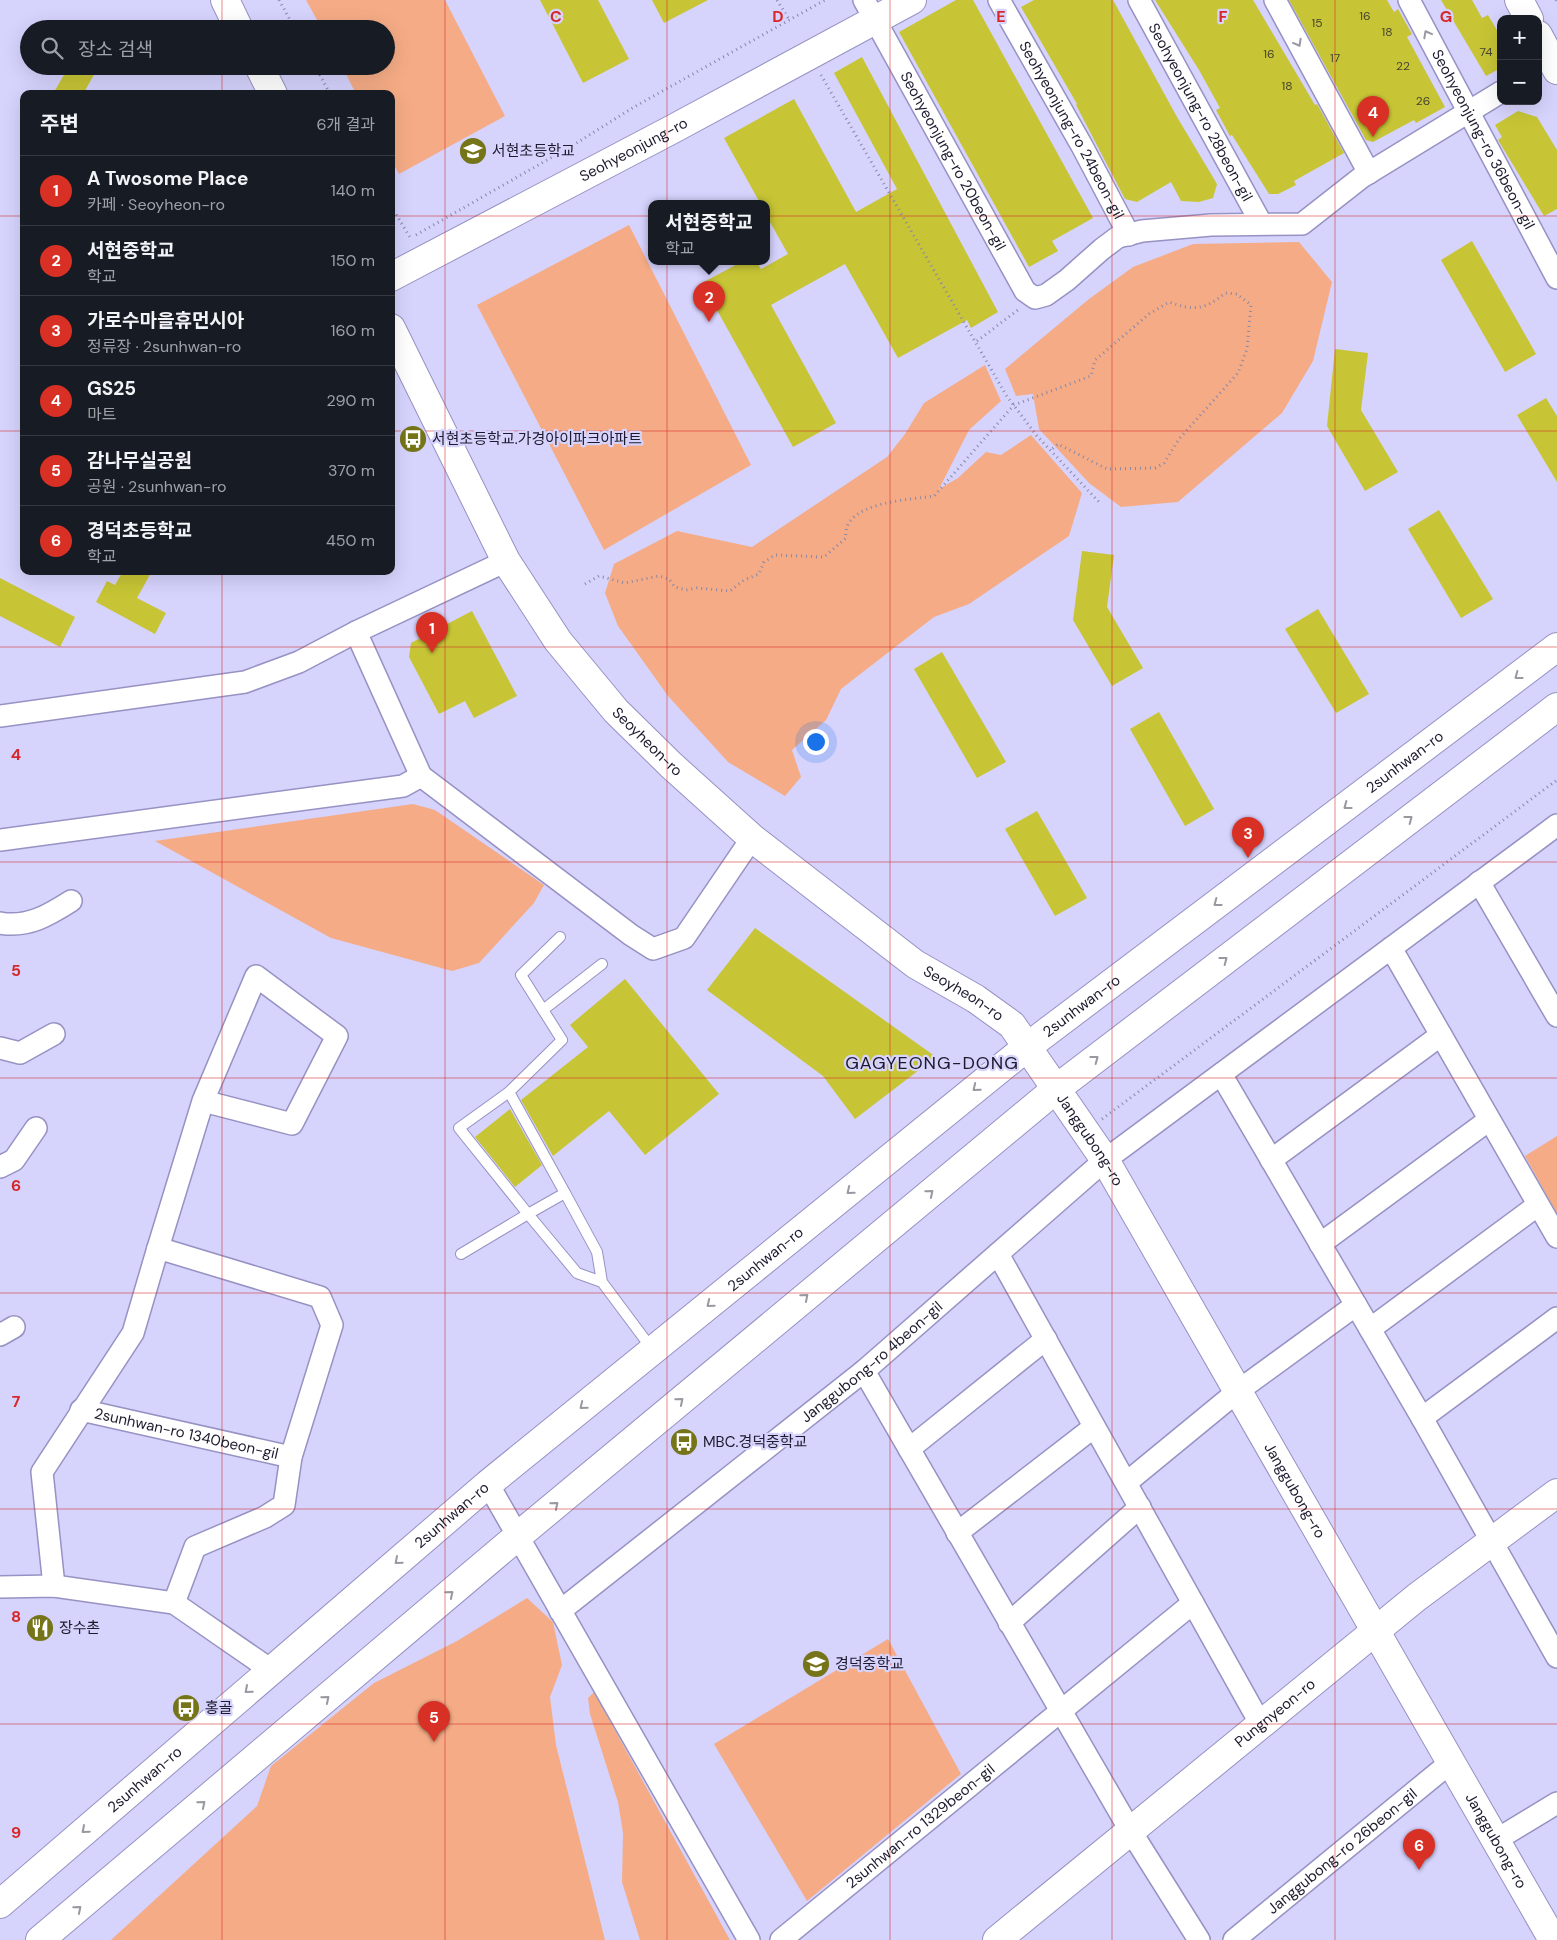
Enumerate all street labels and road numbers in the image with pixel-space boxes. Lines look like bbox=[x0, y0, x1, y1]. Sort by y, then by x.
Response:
street label: Seohyeonjung-ro 28beon-gil bbox=[1144, 20, 1257, 205]
street label: Seohyeonjung-ro 24beon-gil bbox=[1014, 38, 1129, 222]
street label: Seohyeonjung-ro 36beon-gil bbox=[1427, 46, 1539, 233]
street label: Seohyeonjung-ro 20beon-gil bbox=[896, 68, 1011, 254]
street label: Seohyeonjung-ro bbox=[576, 113, 691, 186]
street label: Seoyheon-ro bbox=[608, 703, 687, 781]
street label: 2sunhwan-ro bbox=[1362, 726, 1448, 798]
street label: Seoyheon-ro bbox=[920, 961, 1008, 1026]
street label: 2sunhwan-ro bbox=[1039, 970, 1124, 1042]
street label: Janggubong-ro bbox=[1052, 1090, 1128, 1190]
street label: 2sunhwan-ro bbox=[723, 1222, 808, 1296]
street label: Janggubong-ro 4beon-gil bbox=[797, 1297, 947, 1427]
street label: 2sunhwan-ro 1340beon-gil bbox=[92, 1403, 280, 1464]
street label: Janggubong-ro bbox=[1259, 1439, 1330, 1542]
street label: 2sunhwan-ro bbox=[410, 1477, 493, 1553]
street label: Pungnyeon-ro bbox=[1231, 1674, 1320, 1752]
street label: 2sunhwan-ro bbox=[103, 1742, 186, 1817]
street label: 2sunhwan-ro 1329beon-gil bbox=[842, 1759, 999, 1893]
street label: Janggubong-ro 26beon-gil bbox=[1263, 1785, 1421, 1917]
street label: Janggubong-ro bbox=[1461, 1789, 1531, 1892]

